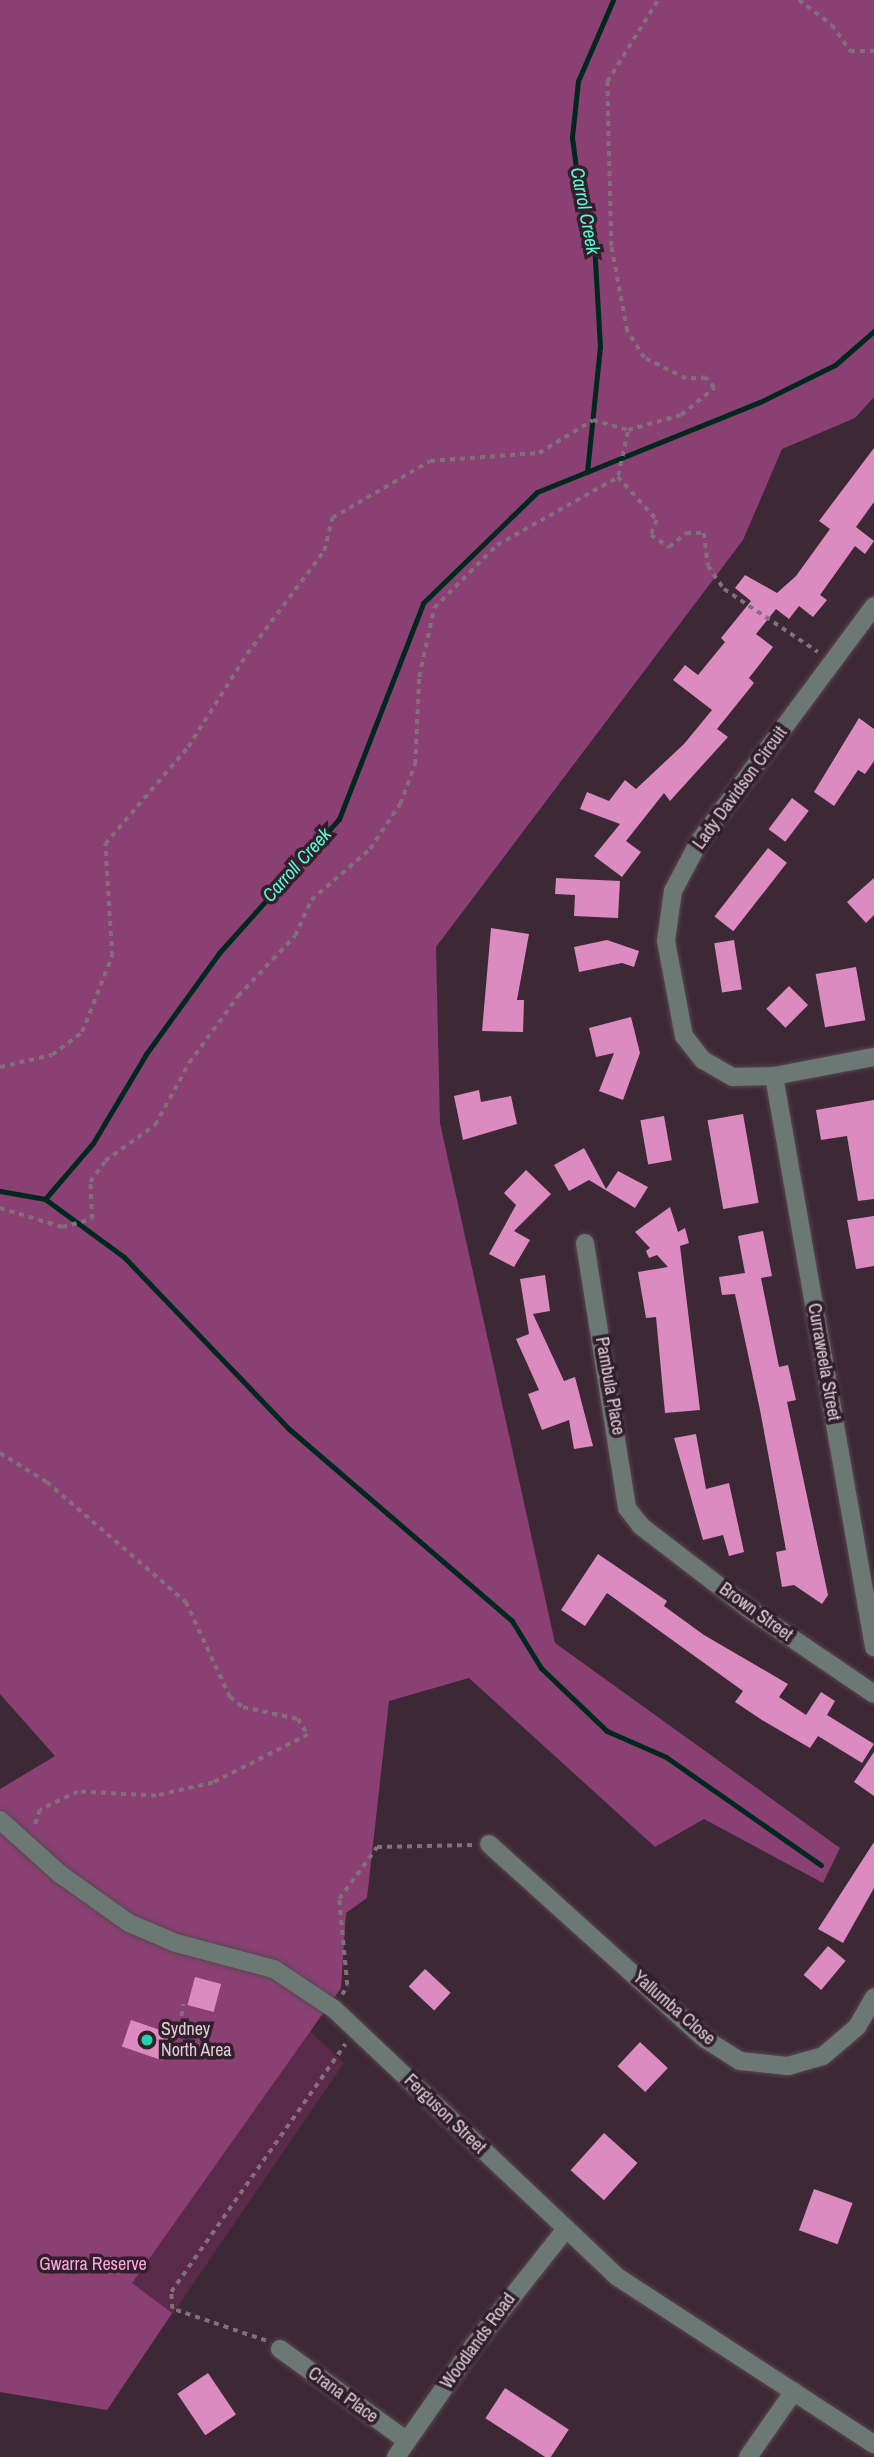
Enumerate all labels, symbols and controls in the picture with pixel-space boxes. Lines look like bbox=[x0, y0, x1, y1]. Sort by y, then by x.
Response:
water label: Carrol Creek bbox=[565, 165, 605, 257]
street label: Lady Davidson Circuit bbox=[688, 723, 792, 853]
water label: Carroll Creek bbox=[258, 823, 336, 907]
street label: Curraweela Street bbox=[803, 1302, 845, 1422]
street label: Pambula Place bbox=[591, 1335, 629, 1437]
street label: Brown Street bbox=[715, 1578, 797, 1646]
street label: Yallumba Close bbox=[628, 1966, 720, 2050]
place label: Sydney North Area bbox=[161, 2019, 232, 2062]
marker: Sydney North Area bbox=[139, 2032, 155, 2048]
street label: Ferguson Street bbox=[400, 2070, 490, 2158]
park label: Gwarra Reserve bbox=[39, 2253, 147, 2275]
street label: Woodlands Road bbox=[436, 2289, 520, 2393]
street label: Crana Place bbox=[304, 2362, 382, 2428]

